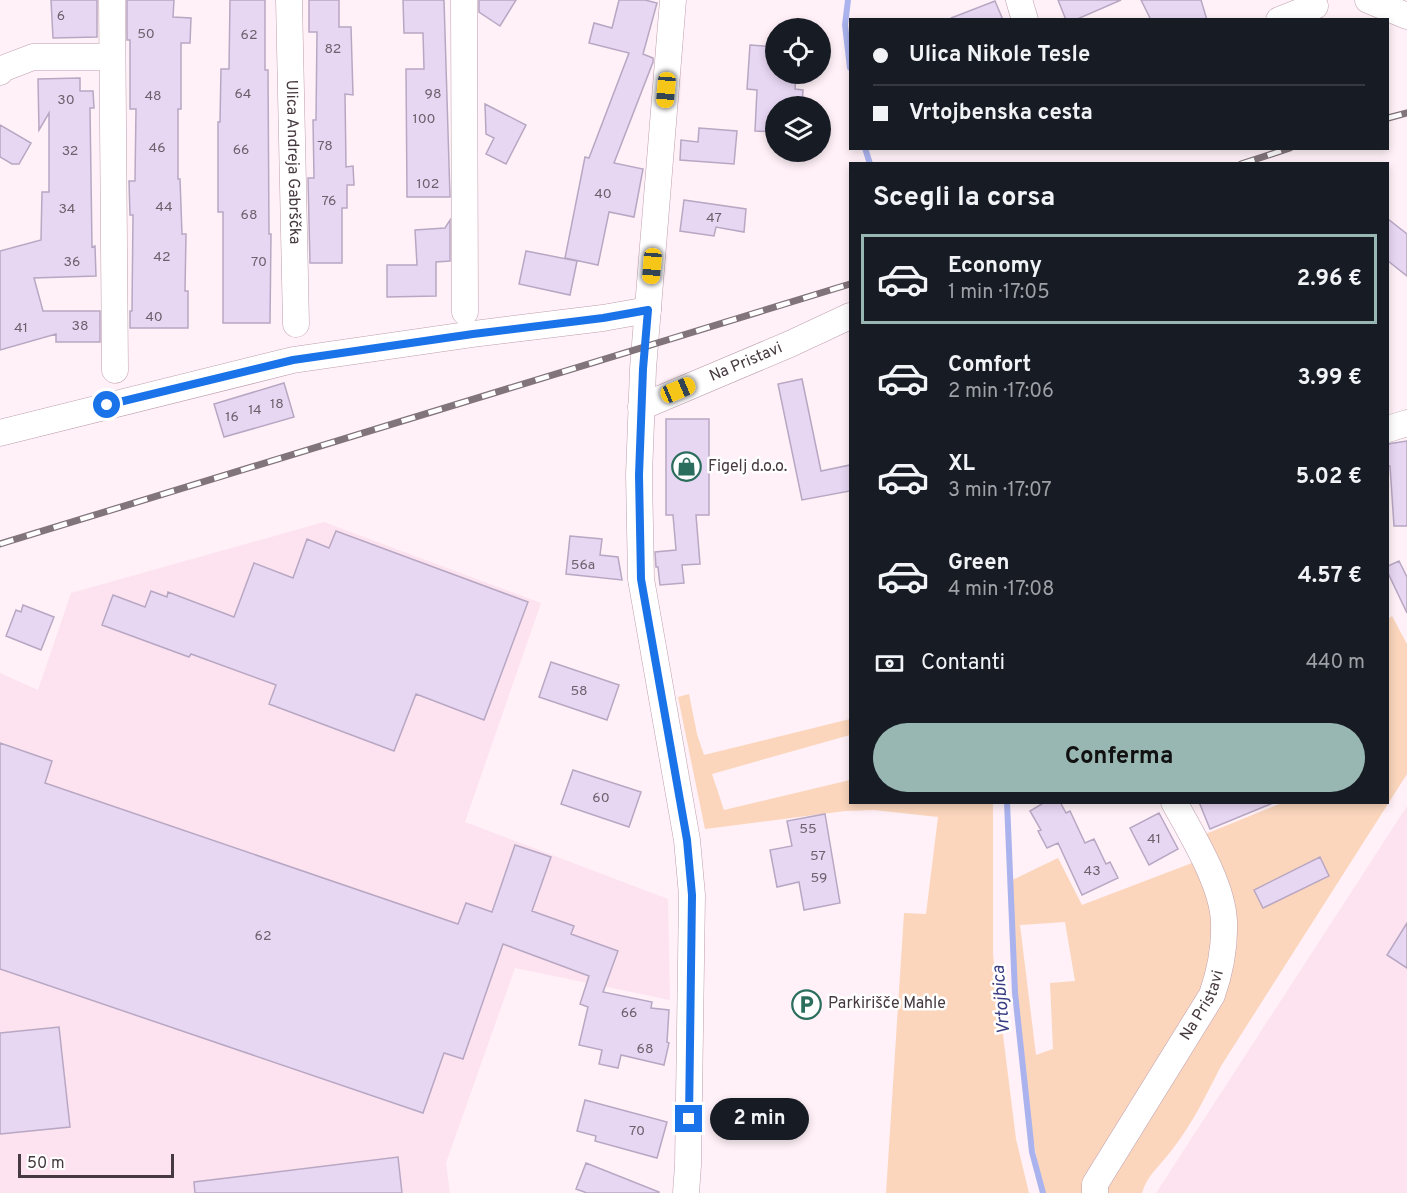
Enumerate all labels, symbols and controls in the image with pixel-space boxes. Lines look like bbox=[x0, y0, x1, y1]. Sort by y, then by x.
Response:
house number: 6 bbox=[57, 8, 65, 25]
map controls bbox=[765, 18, 831, 162]
button: locate bbox=[765, 18, 831, 84]
house number: 50 bbox=[137, 26, 155, 43]
house number: 62 bbox=[241, 27, 257, 44]
house number: 82 bbox=[325, 41, 341, 58]
text: Ulica Nikole Tesle bbox=[909, 42, 1090, 69]
car bbox=[655, 71, 677, 109]
street label: Ulica Andreja Gabrščka bbox=[281, 79, 304, 245]
house number: 64 bbox=[234, 86, 252, 103]
house number: 98 bbox=[425, 86, 441, 103]
house number: 48 bbox=[144, 88, 162, 105]
house number: 30 bbox=[57, 92, 75, 109]
button: layers bbox=[765, 96, 831, 162]
text: Vrtojbenska cesta bbox=[909, 100, 1093, 127]
house number: 100 bbox=[412, 111, 436, 128]
house number: 78 bbox=[317, 138, 333, 155]
house number: 46 bbox=[148, 140, 166, 157]
house number: 66 bbox=[233, 142, 249, 159]
house number: 32 bbox=[62, 143, 78, 160]
house number: 102 bbox=[417, 176, 439, 193]
text: Scegli la corsa bbox=[873, 181, 1055, 215]
house number: 40 bbox=[594, 186, 612, 203]
house number: 76 bbox=[322, 193, 336, 210]
house number: 44 bbox=[155, 199, 173, 216]
house number: 34 bbox=[58, 201, 76, 218]
house number: 68 bbox=[241, 207, 257, 224]
house number: 47 bbox=[706, 210, 722, 227]
car bbox=[641, 247, 663, 285]
house number: 42 bbox=[153, 249, 171, 266]
icon: car bbox=[876, 252, 930, 306]
text: Economy bbox=[948, 253, 1042, 280]
house number: 36 bbox=[64, 254, 80, 271]
house number: 70 bbox=[251, 254, 267, 271]
text: 2.96 € bbox=[1297, 266, 1362, 293]
text: 1 min · 17:05 bbox=[948, 280, 1050, 306]
house number: 40 bbox=[145, 309, 163, 326]
house number: 38 bbox=[72, 318, 88, 335]
house number: 41 bbox=[14, 320, 28, 337]
street label: Na Pristavi bbox=[707, 338, 785, 387]
icon: car bbox=[876, 351, 930, 405]
text: Comfort bbox=[948, 352, 1031, 379]
text: 3.99 € bbox=[1297, 365, 1362, 392]
car bbox=[658, 375, 698, 405]
text: 2 min · 17:06 bbox=[948, 379, 1054, 405]
route start bbox=[93, 391, 120, 418]
house number: 18 bbox=[270, 396, 284, 413]
house number: 14 bbox=[248, 402, 262, 419]
house number: 16 bbox=[225, 409, 239, 426]
icon: car bbox=[876, 450, 930, 504]
shop icon: Figelj d.o.o. bbox=[671, 451, 703, 483]
text: XL bbox=[948, 451, 975, 478]
place label: Figelj d.o.o. bbox=[708, 457, 787, 477]
text: 5.02 € bbox=[1296, 464, 1362, 491]
text: 3 min · 17:07 bbox=[948, 478, 1052, 504]
icon: car bbox=[876, 549, 930, 603]
text: Green bbox=[948, 550, 1010, 577]
house number: 56a bbox=[571, 557, 595, 574]
text: 4.57 € bbox=[1298, 563, 1362, 590]
text: 4 min · 17:08 bbox=[948, 577, 1054, 603]
icon: cash bbox=[873, 647, 906, 680]
text: Contanti bbox=[921, 650, 1005, 677]
text: 440 m bbox=[1306, 650, 1365, 676]
house number: 58 bbox=[570, 683, 588, 700]
button: Conferma bbox=[873, 723, 1365, 792]
house number: 60 bbox=[592, 790, 610, 807]
house number: 55 bbox=[799, 821, 817, 838]
house number: 41 bbox=[1147, 831, 1161, 848]
house number: 57 bbox=[810, 848, 826, 865]
house number: 43 bbox=[1083, 863, 1101, 880]
house number: 59 bbox=[811, 870, 827, 887]
house number: 62 bbox=[255, 928, 271, 945]
water label: Vrtojbica bbox=[987, 964, 1016, 1036]
street label: Na Pristavi bbox=[1176, 968, 1229, 1044]
parking icon: Parkirišče Mahle bbox=[791, 988, 823, 1020]
place label: Parkirišče Mahle bbox=[828, 994, 946, 1014]
house number: 66 bbox=[621, 1005, 637, 1022]
house number: 68 bbox=[637, 1041, 653, 1058]
callout: 2 min bbox=[710, 1098, 809, 1140]
route end bbox=[675, 1105, 702, 1132]
text: 2 min bbox=[733, 1106, 786, 1132]
house number: 70 bbox=[629, 1123, 645, 1140]
scale bar bbox=[18, 1151, 174, 1178]
text: 50 m bbox=[27, 1154, 65, 1174]

